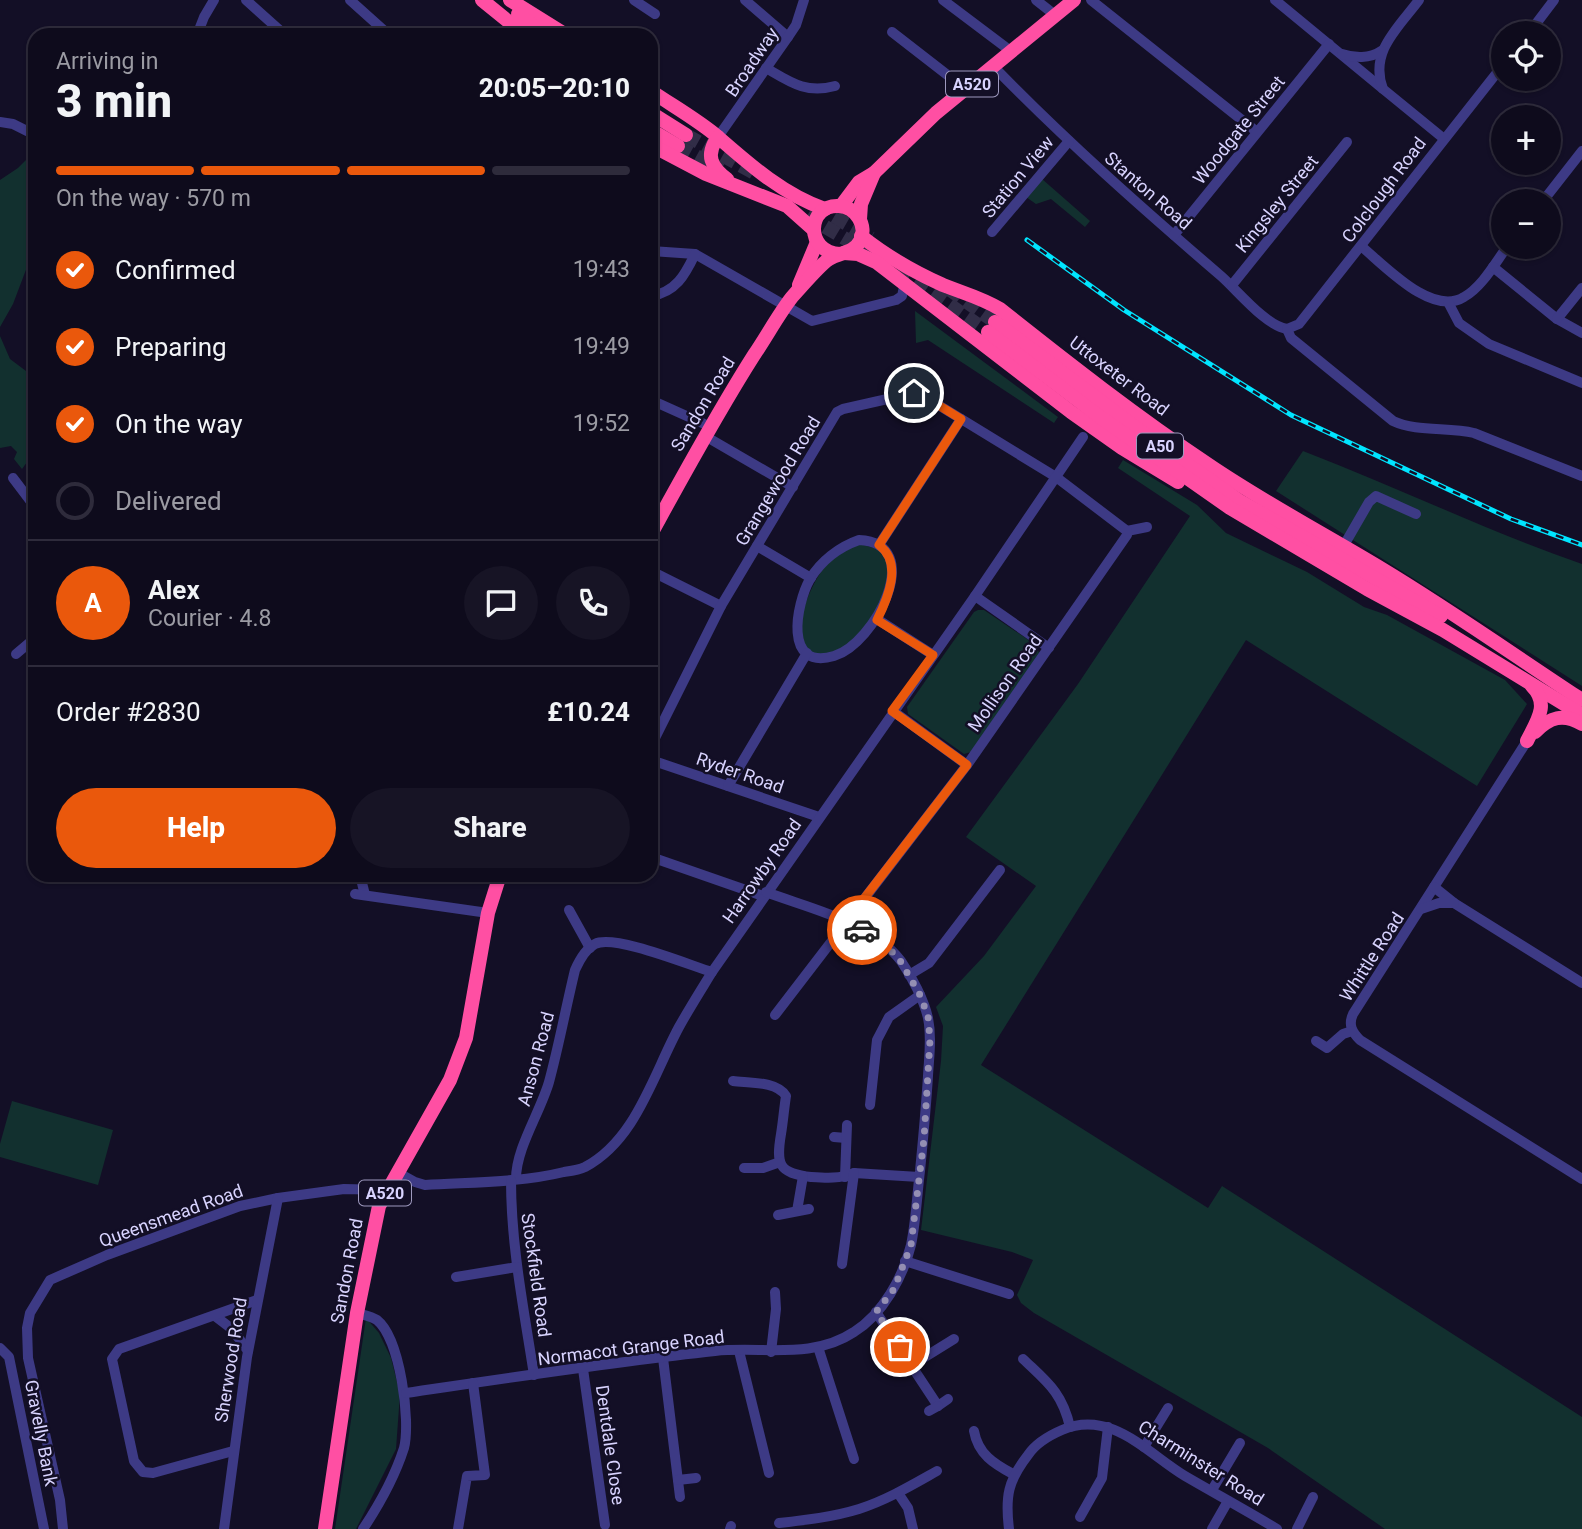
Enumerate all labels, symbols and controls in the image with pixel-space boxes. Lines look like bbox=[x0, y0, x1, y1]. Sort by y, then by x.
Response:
map controls bbox=[1491, 21, 1561, 259]
button: locate bbox=[1491, 21, 1561, 91]
street label: Broadway bbox=[721, 23, 783, 100]
text: Arriving in bbox=[56, 48, 159, 75]
street label: Woodgate Street bbox=[1188, 71, 1289, 188]
road number: A520 bbox=[946, 72, 998, 96]
text: 20:05–20:10 bbox=[479, 73, 630, 103]
text: 3 min bbox=[56, 74, 172, 128]
button: + bbox=[1491, 105, 1561, 175]
street label: Station View bbox=[977, 131, 1058, 222]
street label: Colclough Road bbox=[1337, 133, 1430, 246]
street label: Stanton Road bbox=[1101, 147, 1196, 234]
street label: Kingsley Street bbox=[1231, 151, 1322, 257]
text: On the way · 570 m bbox=[56, 185, 251, 212]
button: − bbox=[1491, 189, 1561, 259]
icon: check bbox=[56, 251, 94, 289]
text: Confirmed bbox=[115, 255, 236, 285]
text: 19:43 bbox=[573, 256, 630, 283]
icon: check bbox=[56, 328, 94, 366]
street label: Uttoxeter Road bbox=[1065, 331, 1173, 420]
text: Preparing bbox=[115, 332, 227, 362]
text: 19:49 bbox=[573, 333, 630, 360]
street label: Sandon Road bbox=[666, 353, 739, 455]
pin bbox=[884, 363, 944, 423]
icon: home bbox=[895, 374, 933, 412]
icon: check bbox=[56, 405, 94, 443]
text: On the way bbox=[115, 409, 243, 439]
text: 19:52 bbox=[573, 410, 630, 437]
street label: Grangewood Road bbox=[731, 412, 825, 549]
road number: A50 bbox=[1137, 434, 1183, 458]
text: Delivered bbox=[115, 486, 222, 516]
button: chat bbox=[464, 566, 538, 640]
button: phone bbox=[556, 566, 630, 640]
text: Alex bbox=[148, 575, 200, 605]
text: A bbox=[84, 588, 102, 618]
text: Courier · 4.8 bbox=[148, 605, 271, 632]
street label: Mollison Road bbox=[963, 630, 1046, 736]
text: Order #2830 bbox=[56, 697, 201, 727]
text: £10.24 bbox=[547, 697, 630, 727]
street label: Ryder Road bbox=[694, 748, 787, 797]
button: Help bbox=[56, 788, 336, 868]
button: Share bbox=[350, 788, 630, 868]
street label: Harrowby Road bbox=[718, 814, 805, 927]
courier bbox=[827, 895, 897, 965]
street label: Whittle Road bbox=[1335, 908, 1408, 1005]
icon: car bbox=[843, 911, 881, 949]
street label: Anson Road bbox=[513, 1009, 558, 1108]
street label: Queensmead Road bbox=[96, 1180, 246, 1251]
road number: A520 bbox=[359, 1180, 411, 1205]
street label: Stockfield Road bbox=[517, 1212, 556, 1338]
street label: Sandon Road bbox=[326, 1217, 367, 1325]
street label: Sherwood Road bbox=[210, 1296, 251, 1424]
pin bbox=[870, 1317, 930, 1377]
street label: Normacot Grange Road bbox=[536, 1326, 726, 1369]
icon: bag bbox=[881, 1328, 919, 1366]
street label: Gravelly Bank bbox=[21, 1378, 62, 1489]
street label: Dentdale Close bbox=[592, 1384, 629, 1506]
street label: Charminster Road bbox=[1135, 1415, 1268, 1510]

